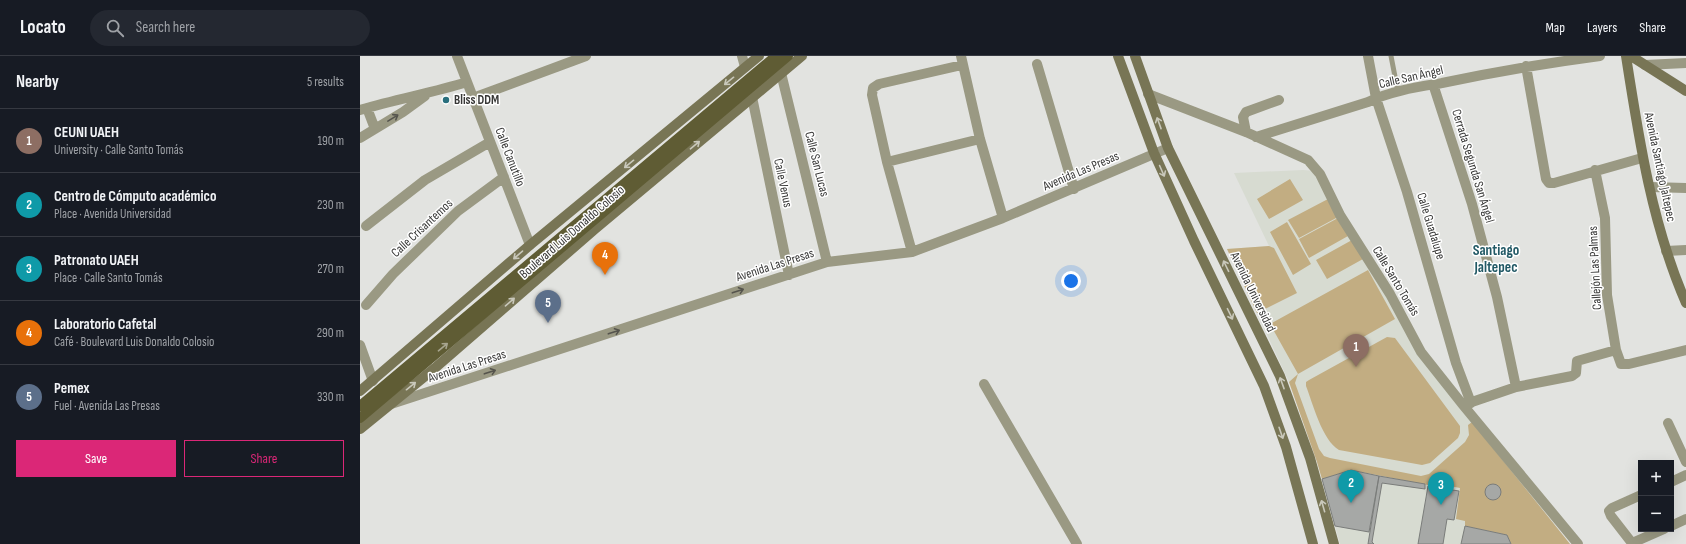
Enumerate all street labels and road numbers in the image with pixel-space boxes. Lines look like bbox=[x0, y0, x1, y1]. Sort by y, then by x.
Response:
street label: Calle San Ángel bbox=[1377, 62, 1445, 92]
street label: Cerrada Segunda San Ángel bbox=[1448, 107, 1498, 225]
street label: Avenida Santiago Jaltepec bbox=[1640, 110, 1679, 223]
street label: Calle Canutillo bbox=[491, 125, 529, 189]
street label: Calle San Lucas bbox=[801, 130, 833, 198]
street label: Avenida Las Presas bbox=[1040, 148, 1122, 195]
street label: Calle Venus bbox=[770, 157, 796, 209]
street label: Boulevard Luis Donaldo Colosio bbox=[516, 182, 628, 282]
street label: Calle Guadalupe bbox=[1413, 191, 1449, 261]
street label: Calle Crisantemos bbox=[388, 195, 456, 261]
street label: Callejón Las Palmas bbox=[1585, 225, 1605, 310]
street label: Calle Santo Tomás bbox=[1369, 243, 1423, 319]
street label: Avenida Las Presas bbox=[733, 245, 816, 285]
street label: Avenida Universidad bbox=[1226, 248, 1279, 335]
street label: Avenida Las Presas bbox=[425, 346, 508, 386]

